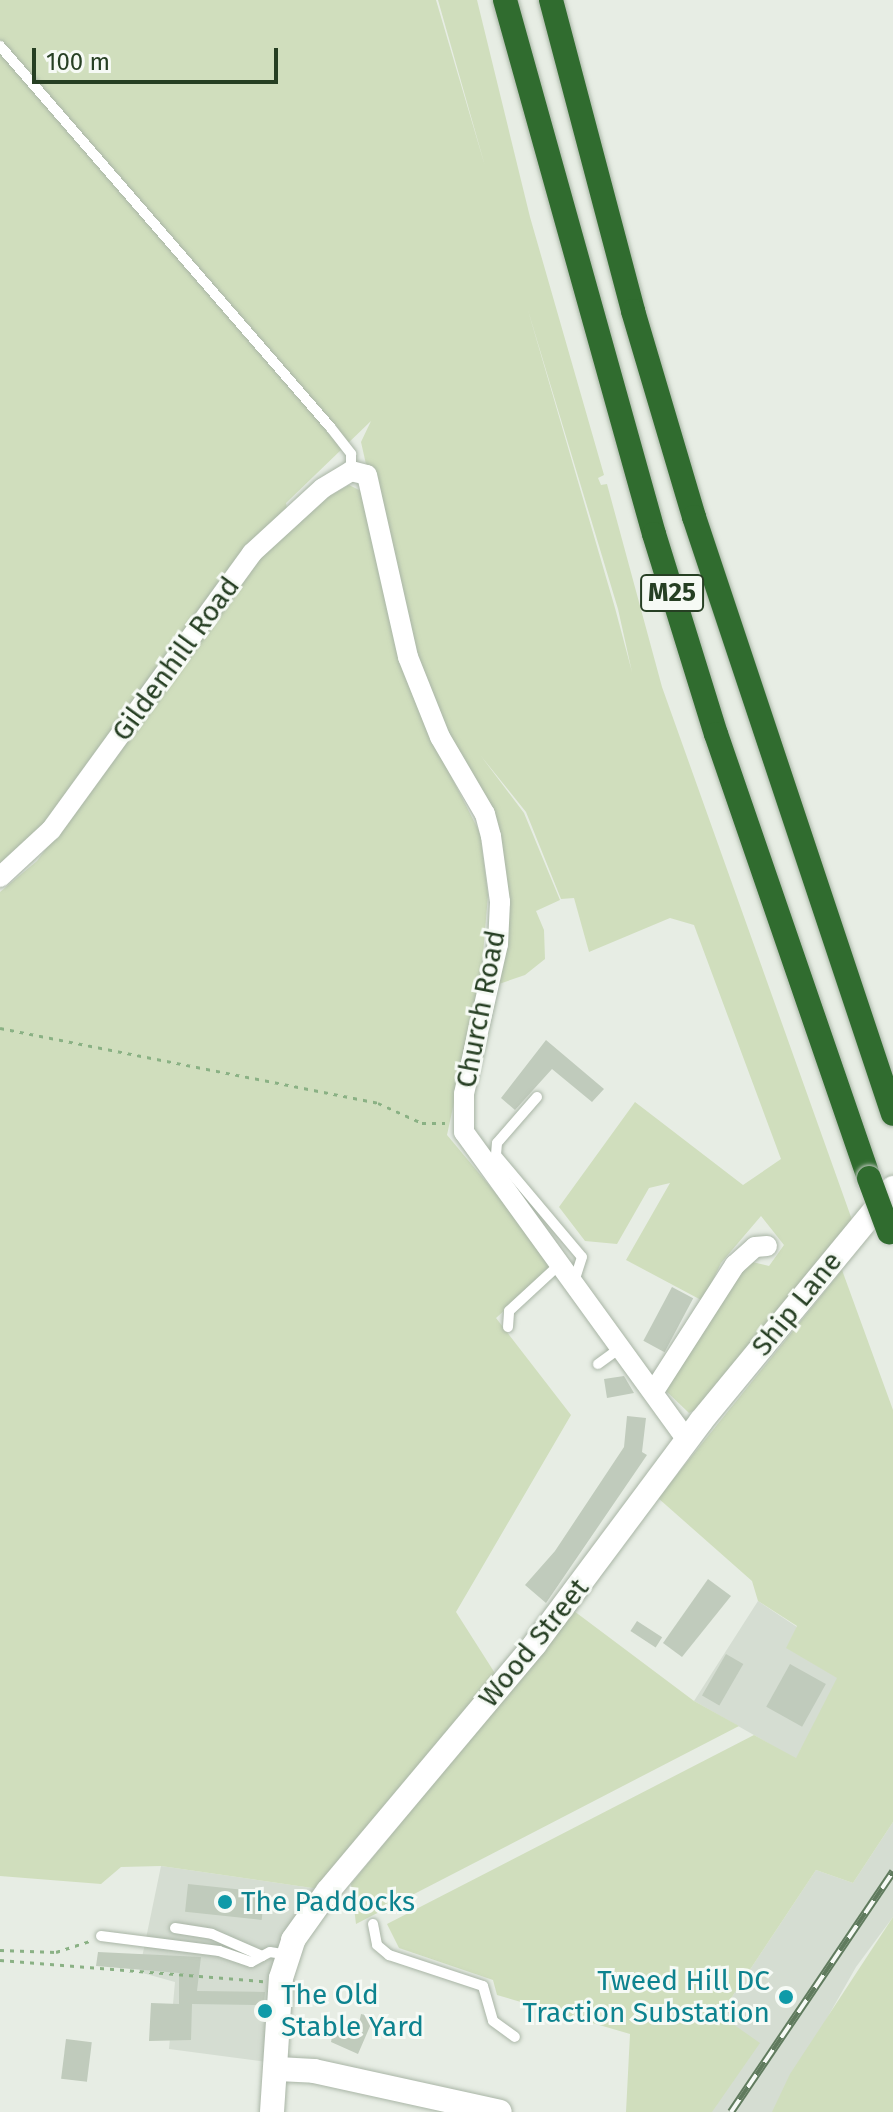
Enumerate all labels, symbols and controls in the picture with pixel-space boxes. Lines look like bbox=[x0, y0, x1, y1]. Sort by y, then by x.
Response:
scale bar bbox=[36, 32, 282, 82]
text: 100 m bbox=[46, 48, 110, 76]
street label: Gildenhill Road bbox=[105, 570, 247, 748]
road number: M25 bbox=[640, 571, 704, 615]
street label: Church Road bbox=[449, 927, 513, 1091]
street label: Ship Lane bbox=[745, 1245, 849, 1363]
street label: Wood Street bbox=[472, 1572, 596, 1714]
place label: The Paddocks bbox=[241, 1885, 415, 1919]
marker: The Paddocks bbox=[216, 1893, 234, 1911]
place label: Tweed Hill DC Traction Substation bbox=[523, 1964, 770, 2030]
place label: The Old Stable Yard bbox=[281, 1978, 424, 2044]
marker: Tweed Hill DC Traction Substation bbox=[777, 1988, 795, 2006]
marker: The Old Stable Yard bbox=[256, 2002, 274, 2020]

